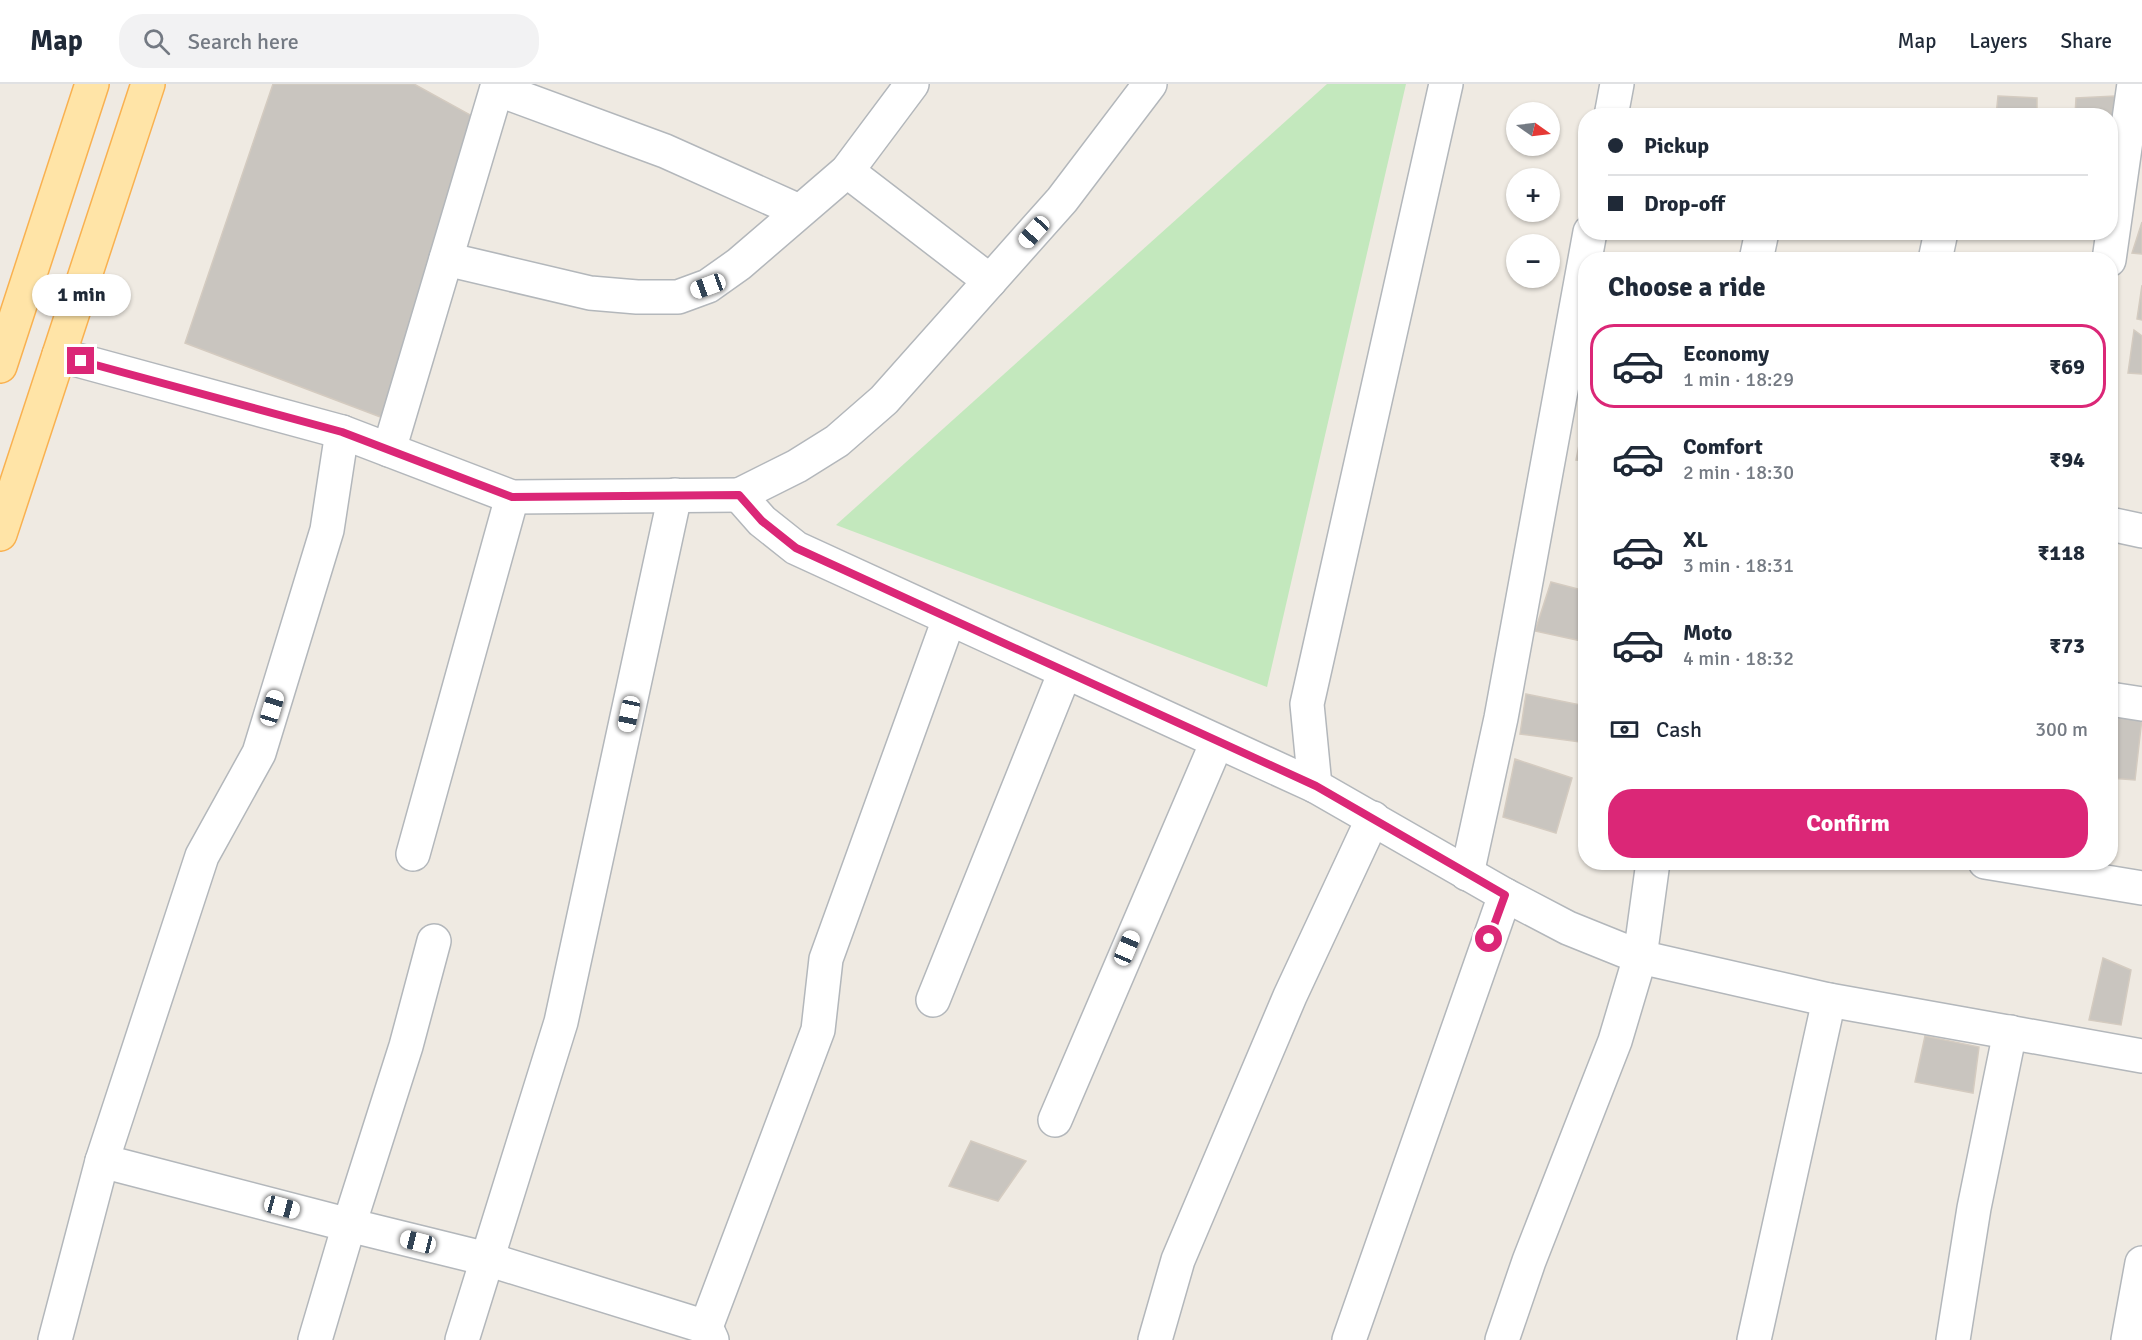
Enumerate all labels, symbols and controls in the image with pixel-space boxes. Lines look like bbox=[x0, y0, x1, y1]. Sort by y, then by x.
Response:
search box bbox=[119, 14, 539, 68]
text: Map bbox=[30, 24, 83, 58]
icon: search bbox=[140, 25, 173, 58]
text: Search here bbox=[188, 28, 299, 55]
text: Map bbox=[1898, 28, 1936, 54]
text: Layers bbox=[1969, 28, 2027, 54]
text: Share bbox=[2060, 28, 2112, 54]
north arrow bbox=[1506, 102, 1560, 156]
map controls bbox=[1506, 102, 1560, 288]
text: Pickup bbox=[1644, 132, 1709, 159]
button: + bbox=[1506, 168, 1560, 222]
text: Drop-off bbox=[1644, 190, 1725, 217]
car bbox=[1015, 213, 1053, 251]
button: − bbox=[1506, 234, 1560, 288]
car bbox=[688, 271, 728, 301]
text: Choose a ride bbox=[1608, 271, 1766, 304]
callout: 1 min bbox=[32, 274, 130, 316]
text: 1 min bbox=[57, 282, 106, 307]
icon: car bbox=[1611, 339, 1665, 393]
text: Economy bbox=[1683, 340, 1769, 367]
route end bbox=[67, 347, 94, 374]
text: ₹69 bbox=[2049, 353, 2085, 380]
text: 1 min · 18:29 bbox=[1683, 367, 1794, 392]
icon: car bbox=[1611, 432, 1665, 486]
text: Comfort bbox=[1683, 433, 1763, 460]
text: ₹94 bbox=[2049, 446, 2085, 473]
text: 2 min · 18:30 bbox=[1683, 460, 1794, 485]
icon: car bbox=[1611, 525, 1665, 579]
text: XL bbox=[1683, 526, 1708, 553]
text: ₹118 bbox=[2037, 539, 2085, 566]
text: 3 min · 18:31 bbox=[1683, 553, 1794, 578]
icon: car bbox=[1611, 618, 1665, 672]
text: Moto bbox=[1683, 619, 1732, 646]
text: ₹73 bbox=[2049, 632, 2085, 659]
text: 4 min · 18:32 bbox=[1683, 646, 1794, 671]
car bbox=[258, 688, 286, 728]
car bbox=[616, 695, 642, 733]
icon: cash bbox=[1608, 713, 1641, 746]
text: Cash bbox=[1656, 716, 1702, 743]
text: 300 m bbox=[2035, 717, 2088, 742]
button: Confirm bbox=[1608, 789, 2088, 858]
route start bbox=[1475, 925, 1502, 952]
car bbox=[1112, 928, 1142, 968]
car bbox=[262, 1194, 302, 1220]
car bbox=[398, 1229, 438, 1255]

